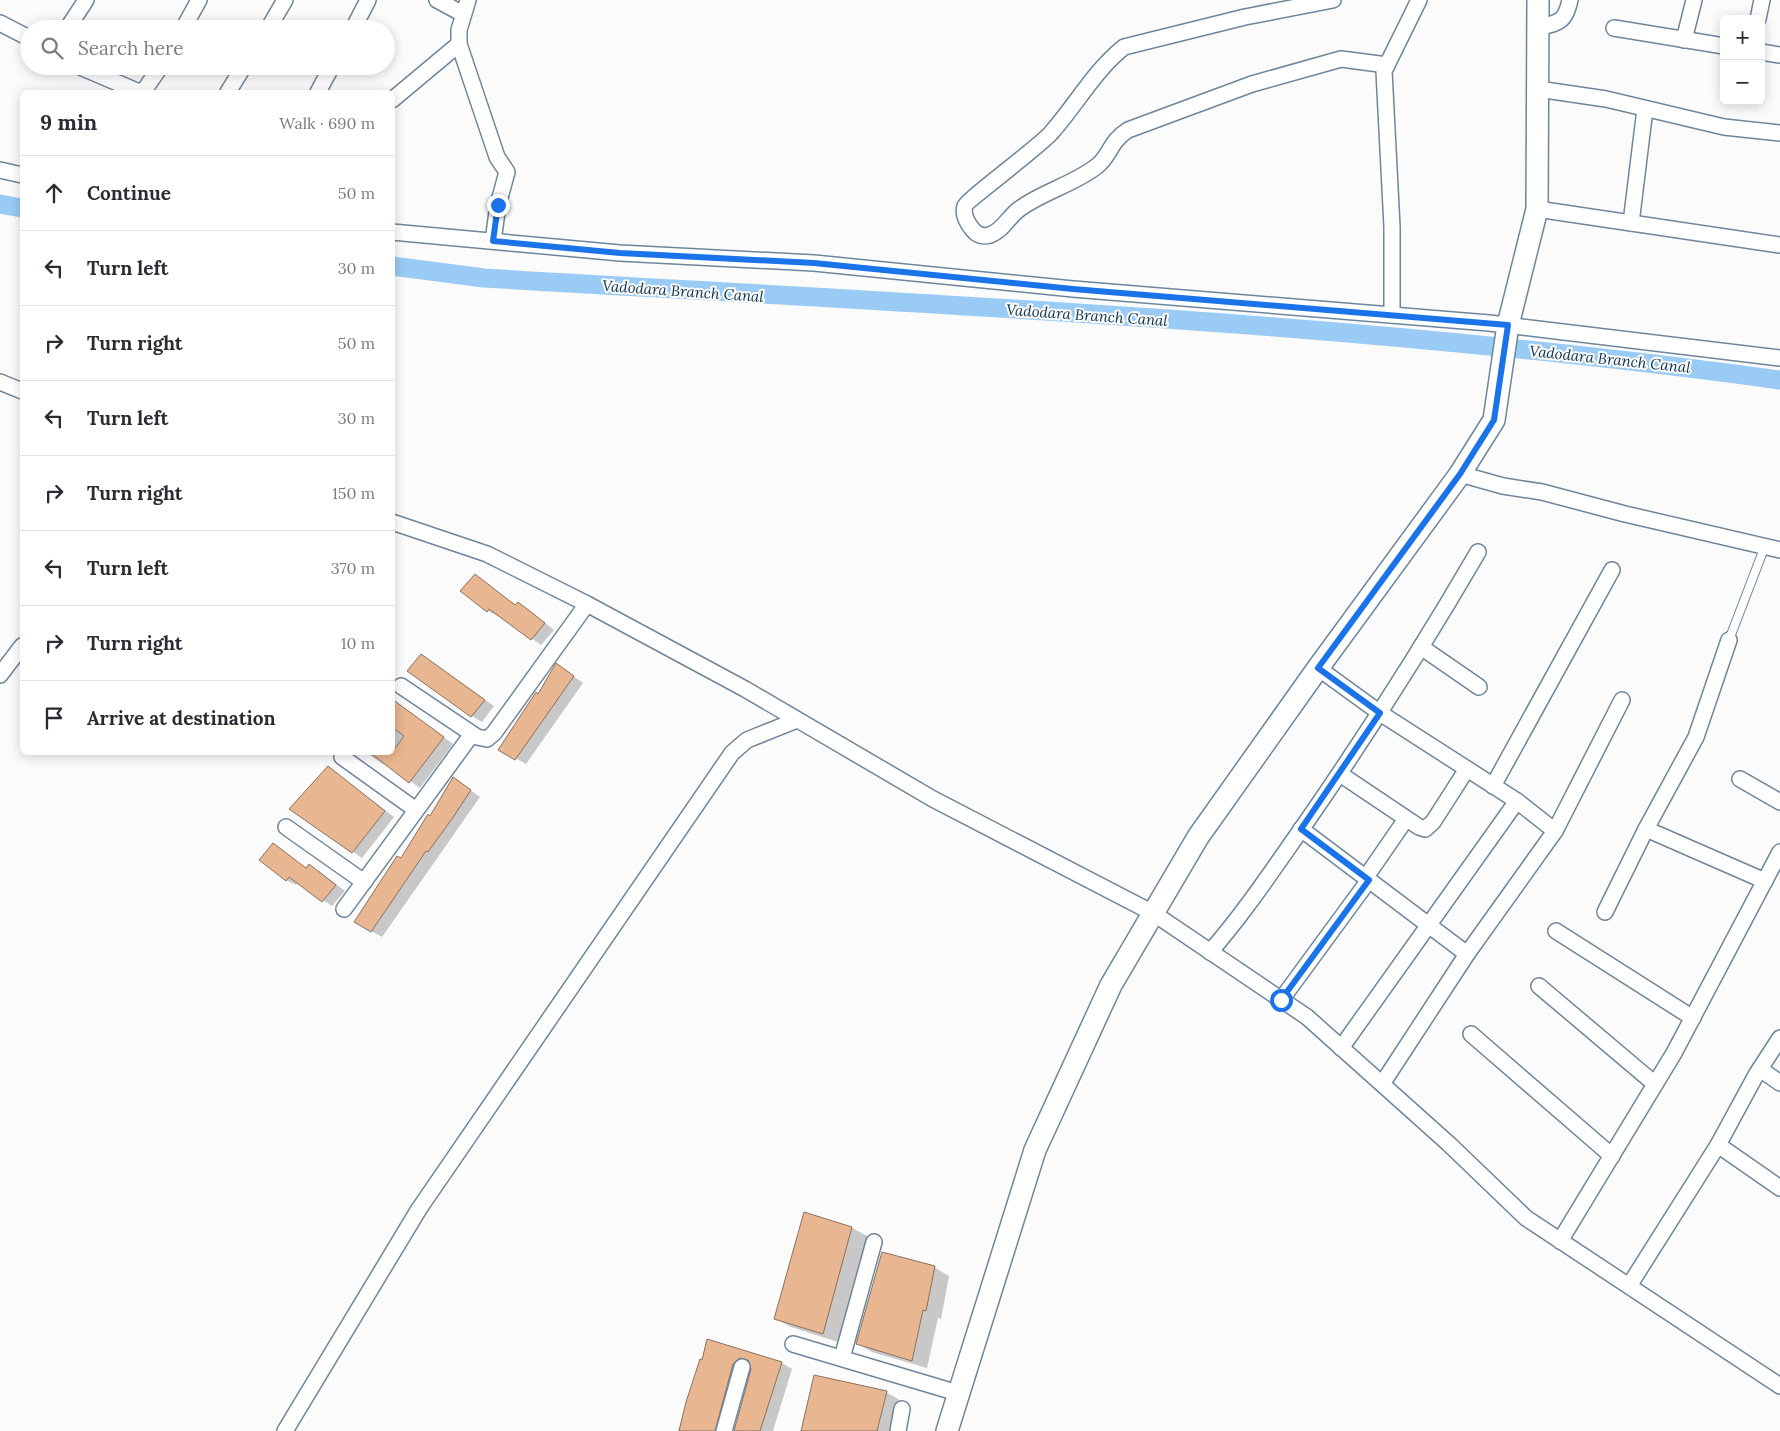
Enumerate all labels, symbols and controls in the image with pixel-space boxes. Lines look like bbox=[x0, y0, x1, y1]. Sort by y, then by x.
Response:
map controls bbox=[1720, 15, 1765, 105]
button: + bbox=[1720, 15, 1765, 60]
search box bbox=[20, 20, 395, 75]
icon: search bbox=[38, 34, 66, 62]
text: Search here bbox=[78, 36, 184, 60]
button: − bbox=[1720, 60, 1765, 105]
text: 9 min bbox=[40, 109, 97, 136]
text: Walk · 690 m bbox=[279, 113, 375, 133]
icon: ahead bbox=[40, 179, 68, 207]
text: Continue bbox=[87, 181, 171, 205]
text: 50 m bbox=[338, 183, 375, 203]
route end bbox=[487, 194, 510, 217]
icon: left bbox=[40, 254, 68, 282]
text: Turn left bbox=[87, 256, 168, 280]
text: 30 m bbox=[338, 258, 375, 278]
water label: Vadodara Branch Canal bbox=[602, 276, 765, 306]
water label: Vadodara Branch Canal bbox=[1006, 300, 1169, 330]
icon: right bbox=[40, 329, 68, 357]
text: Turn right bbox=[87, 331, 183, 355]
text: 50 m bbox=[338, 333, 375, 353]
water label: Vadodara Branch Canal bbox=[1529, 341, 1692, 377]
icon: left bbox=[40, 404, 68, 432]
text: Turn left bbox=[87, 406, 168, 430]
text: 30 m bbox=[338, 408, 375, 428]
icon: right bbox=[40, 479, 68, 507]
text: Turn right bbox=[87, 481, 183, 505]
text: 150 m bbox=[332, 483, 375, 503]
icon: left bbox=[40, 554, 68, 582]
text: Turn left bbox=[87, 556, 168, 580]
text: 370 m bbox=[331, 558, 375, 578]
icon: right bbox=[40, 629, 68, 657]
text: Turn right bbox=[87, 631, 183, 655]
text: 10 m bbox=[341, 633, 375, 653]
icon: arrive bbox=[40, 704, 68, 732]
text: Arrive at destination bbox=[87, 706, 276, 730]
route start bbox=[1270, 989, 1293, 1012]

